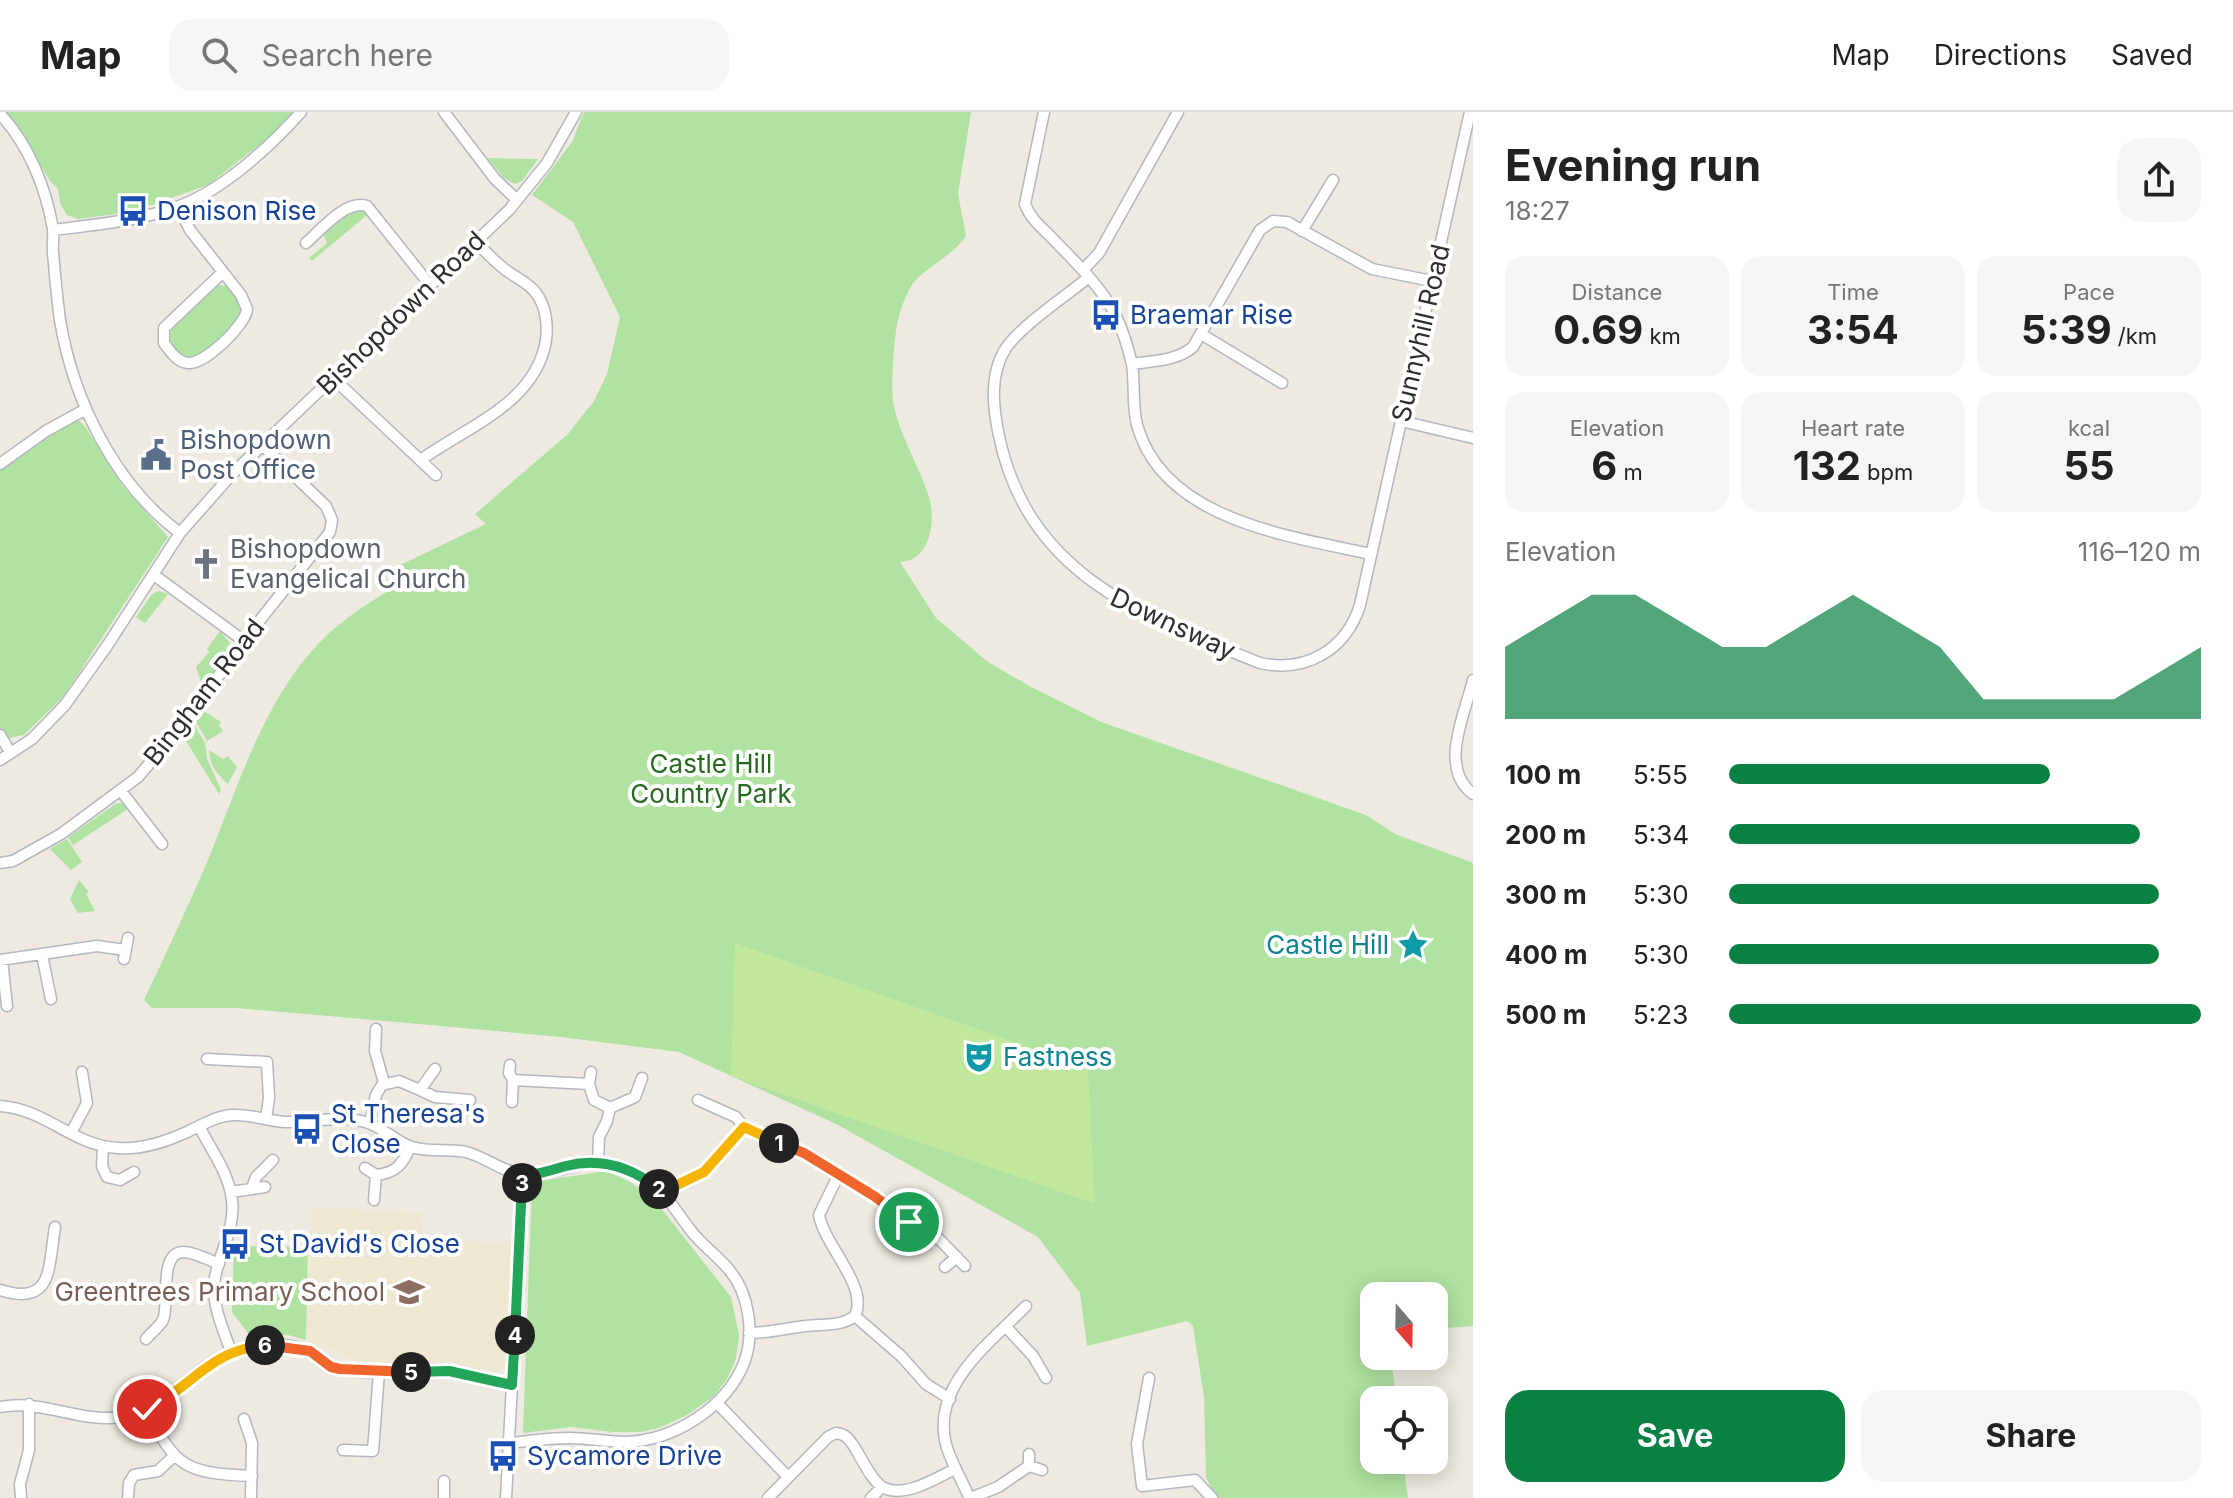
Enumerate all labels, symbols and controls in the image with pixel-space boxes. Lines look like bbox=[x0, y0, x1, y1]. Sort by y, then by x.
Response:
search box bbox=[169, 19, 729, 91]
text: Map bbox=[40, 32, 121, 78]
icon: search bbox=[197, 33, 241, 77]
text: Search here bbox=[261, 37, 433, 73]
text: Map bbox=[1831, 38, 1890, 72]
text: Directions bbox=[1934, 38, 2067, 72]
text: Saved bbox=[2111, 38, 2193, 72]
text: Evening run bbox=[1505, 138, 1761, 192]
button: share bbox=[2117, 138, 2201, 222]
bus stop icon: Denison Rise bbox=[116, 194, 150, 228]
place label: Denison Rise bbox=[157, 195, 316, 226]
text: 18:27 bbox=[1505, 195, 1570, 226]
street label: Bishopdown Road bbox=[310, 225, 491, 401]
street label: Sunnyhill Road bbox=[1385, 241, 1456, 425]
text: Distance bbox=[1572, 279, 1662, 305]
text: Time bbox=[1827, 279, 1879, 305]
text: Pace bbox=[2063, 279, 2115, 305]
bus stop icon: Braemar Rise bbox=[1089, 298, 1123, 332]
place label: Braemar Rise bbox=[1130, 299, 1293, 330]
text: 0.69 bbox=[1553, 305, 1643, 354]
text: 3:54 bbox=[1807, 305, 1899, 354]
text: 5:39 bbox=[2021, 305, 2112, 354]
text: km bbox=[1643, 323, 1681, 349]
text: /km bbox=[2112, 323, 2157, 349]
text: Elevation bbox=[1570, 415, 1664, 441]
text: Heart rate bbox=[1801, 415, 1905, 441]
text: kcal bbox=[2068, 415, 2110, 441]
place label: Bishopdown Post Office bbox=[180, 424, 332, 485]
public building icon: Bishopdown Post Office bbox=[139, 438, 173, 472]
text: 6 bbox=[1591, 441, 1617, 490]
text: 132 bbox=[1793, 441, 1861, 490]
text: 55 bbox=[2063, 441, 2115, 490]
text: m bbox=[1617, 459, 1643, 485]
text: bpm bbox=[1861, 459, 1913, 485]
place label: Bishopdown Evangelical Church bbox=[230, 533, 466, 594]
text: Elevation bbox=[1505, 536, 1616, 567]
text: 116–120 m bbox=[2078, 536, 2201, 567]
church icon: Bishopdown Evangelical Church bbox=[189, 547, 223, 581]
street label: Downsway bbox=[1106, 581, 1241, 666]
street label: Bingham Road bbox=[137, 612, 270, 771]
park label: Castle Hill Country Park bbox=[630, 748, 792, 809]
text: 100 m bbox=[1505, 759, 1581, 790]
text: 5:55 bbox=[1633, 759, 1688, 790]
text: 200 m bbox=[1505, 819, 1586, 850]
text: 5:34 bbox=[1633, 819, 1689, 850]
text: 300 m bbox=[1505, 879, 1587, 910]
text: 5:30 bbox=[1633, 879, 1689, 910]
place icon: Castle Hill bbox=[1396, 928, 1430, 962]
place label: Castle Hill bbox=[1266, 929, 1389, 960]
text: 400 m bbox=[1505, 939, 1588, 970]
text: 5:30 bbox=[1633, 939, 1689, 970]
text: 500 m bbox=[1505, 999, 1587, 1030]
text: 5:23 bbox=[1633, 999, 1688, 1030]
theatre icon: Fastness bbox=[962, 1040, 996, 1074]
place label: Fastness bbox=[1003, 1041, 1113, 1072]
place label: St Theresa's Close bbox=[331, 1098, 485, 1159]
bus stop icon: St Theresa's Close bbox=[290, 1112, 324, 1146]
pin: 1 bbox=[759, 1123, 799, 1163]
text: 1 bbox=[774, 1130, 784, 1156]
pin: 3 bbox=[502, 1163, 542, 1203]
pin: 2 bbox=[639, 1169, 679, 1209]
text: 3 bbox=[515, 1170, 529, 1196]
text: 2 bbox=[652, 1176, 666, 1202]
pin bbox=[875, 1188, 943, 1256]
icon: arrive bbox=[887, 1200, 931, 1244]
bus stop icon: St David's Close bbox=[218, 1227, 252, 1261]
place label: St David's Close bbox=[259, 1228, 460, 1259]
school or university icon: Greentrees Primary School bbox=[392, 1275, 426, 1309]
place label: Greentrees Primary School bbox=[54, 1276, 385, 1307]
north arrow bbox=[1360, 1282, 1448, 1370]
map controls bbox=[1360, 1282, 1448, 1474]
pin: 4 bbox=[495, 1315, 535, 1355]
text: 4 bbox=[508, 1322, 522, 1348]
pin: 6 bbox=[245, 1325, 285, 1365]
text: 6 bbox=[258, 1332, 272, 1358]
pin: 5 bbox=[391, 1352, 431, 1392]
text: 5 bbox=[404, 1359, 418, 1385]
pin bbox=[113, 1375, 181, 1443]
button: locate bbox=[1360, 1386, 1448, 1474]
icon: check bbox=[125, 1387, 169, 1431]
button: Save bbox=[1505, 1390, 1845, 1482]
button: Share bbox=[1861, 1390, 2201, 1482]
bus stop icon: Sycamore Drive bbox=[486, 1439, 520, 1473]
place label: Sycamore Drive bbox=[527, 1440, 722, 1471]

